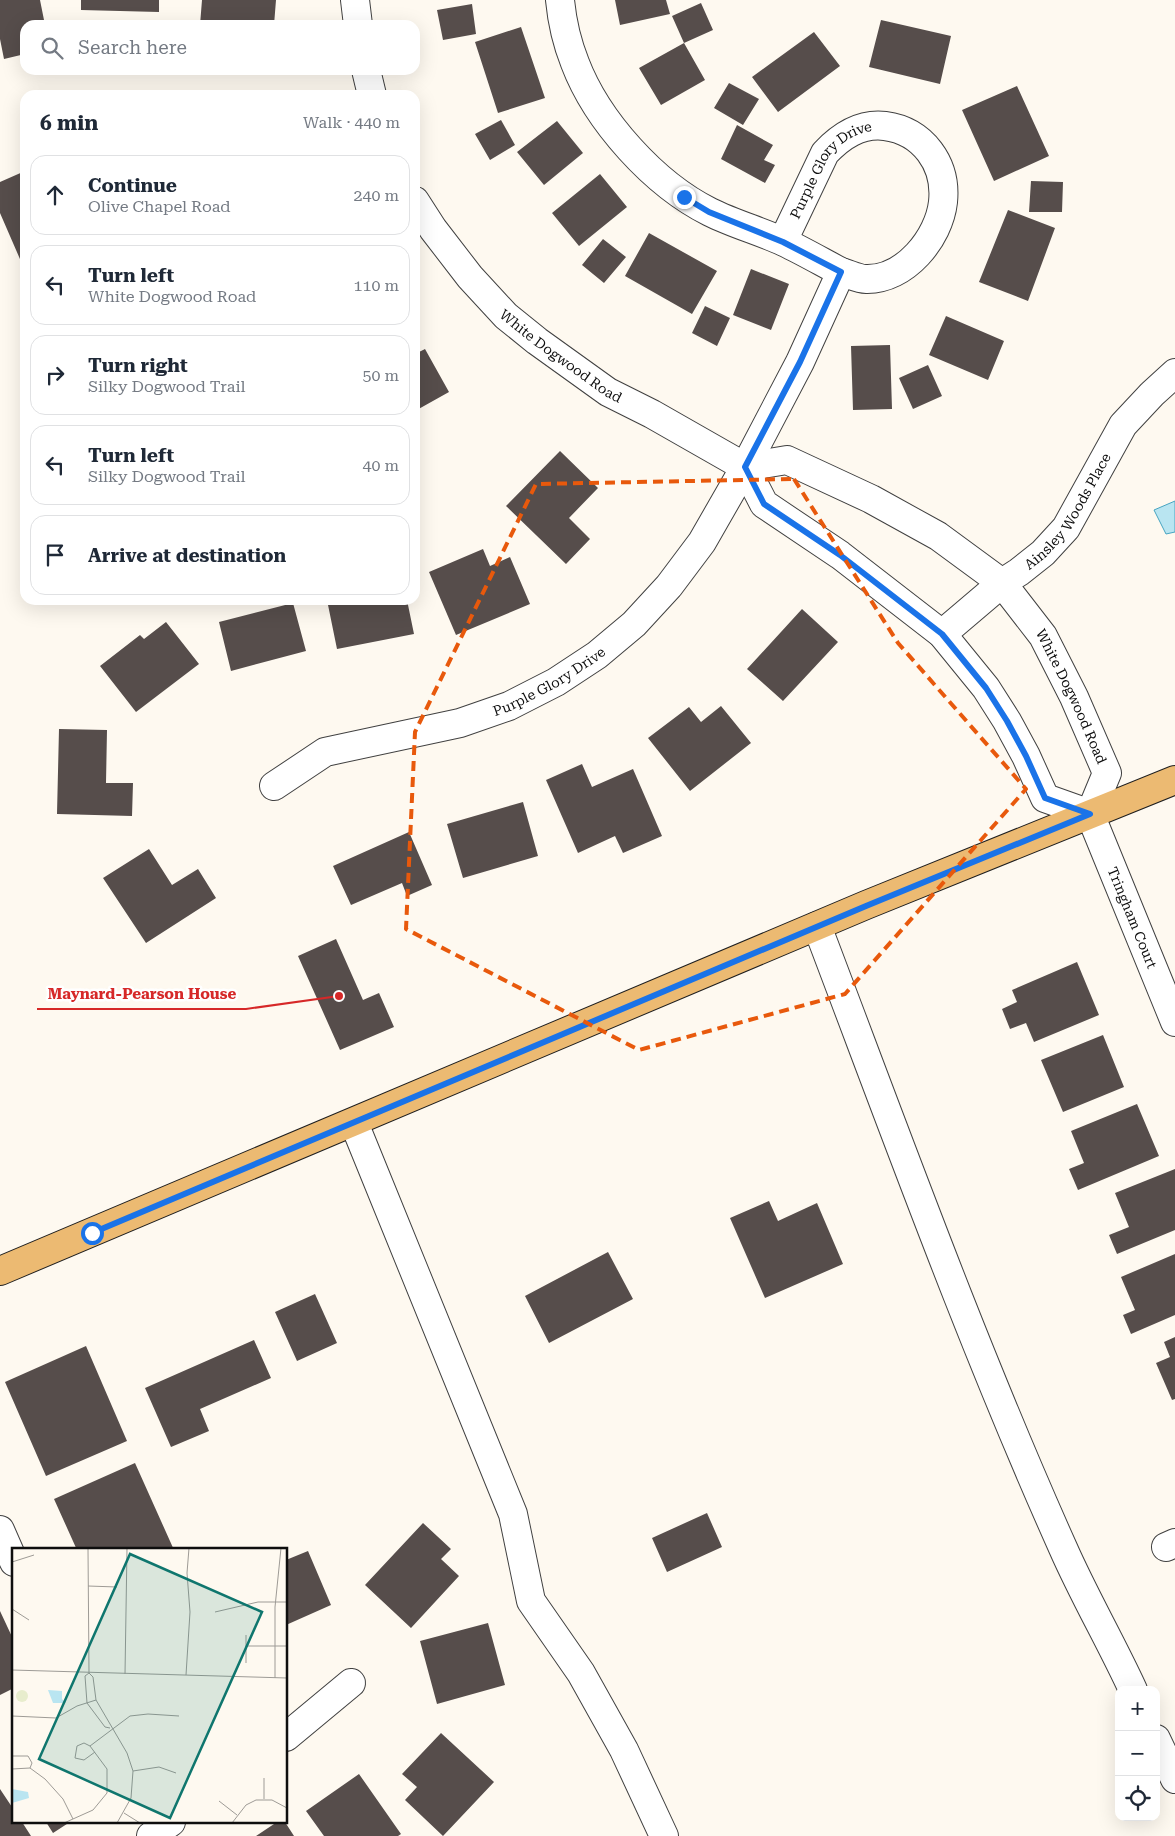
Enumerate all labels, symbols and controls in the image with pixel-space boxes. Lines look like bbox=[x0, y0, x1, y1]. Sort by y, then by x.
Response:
search box bbox=[20, 20, 420, 75]
icon: search bbox=[38, 34, 66, 62]
text: Search here bbox=[78, 36, 187, 59]
text: 6 min bbox=[40, 111, 98, 135]
text: Walk · 440 m bbox=[303, 113, 400, 132]
street label: Purple Glory Drive bbox=[787, 118, 873, 221]
text: Continue bbox=[88, 174, 177, 197]
icon: ahead bbox=[41, 181, 69, 209]
text: 240 m bbox=[353, 186, 399, 205]
route end bbox=[673, 186, 696, 209]
text: Olive Chapel Road bbox=[88, 197, 230, 216]
text: Turn left bbox=[88, 264, 174, 287]
icon: left bbox=[41, 271, 69, 299]
text: 110 m bbox=[353, 276, 399, 295]
text: White Dogwood Road bbox=[88, 287, 256, 306]
street label: White Dogwood Road bbox=[497, 306, 624, 406]
text: Turn right bbox=[88, 354, 188, 377]
icon: right bbox=[41, 361, 69, 389]
text: 50 m bbox=[362, 366, 399, 385]
text: Silky Dogwood Trail bbox=[88, 377, 246, 396]
text: Turn left bbox=[88, 444, 174, 467]
street label: Ainsley Woods Place bbox=[1021, 450, 1114, 573]
icon: left bbox=[41, 451, 69, 479]
text: 40 m bbox=[362, 456, 399, 475]
text: Silky Dogwood Trail bbox=[88, 467, 246, 486]
icon: arrive bbox=[41, 541, 69, 569]
text: Arrive at destination bbox=[88, 544, 286, 567]
street label: White Dogwood Road bbox=[1033, 626, 1110, 766]
street label: Purple Glory Drive bbox=[491, 643, 609, 719]
street label: Tringham Court bbox=[1105, 865, 1160, 971]
callout: Maynard-Pearson House bbox=[37, 979, 246, 1009]
text: Maynard-Pearson House bbox=[48, 985, 237, 1003]
route start bbox=[81, 1222, 104, 1245]
inset map bbox=[12, 1548, 288, 1824]
map controls bbox=[1115, 1686, 1160, 1821]
button: + bbox=[1115, 1686, 1160, 1731]
button: − bbox=[1115, 1731, 1160, 1776]
button: locate bbox=[1115, 1776, 1160, 1821]

